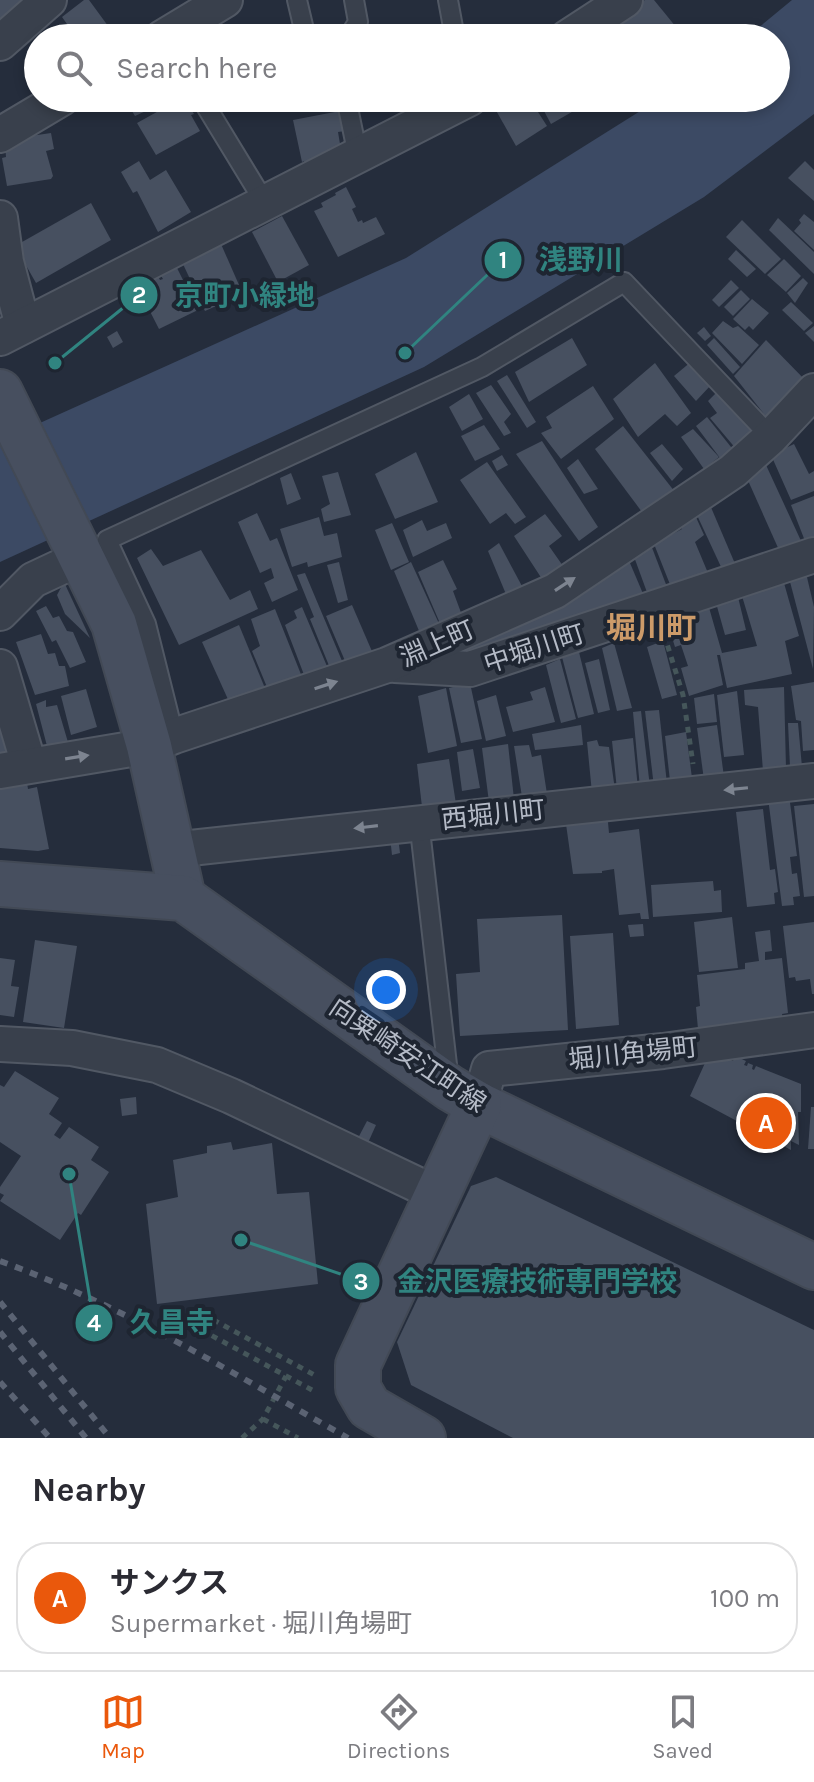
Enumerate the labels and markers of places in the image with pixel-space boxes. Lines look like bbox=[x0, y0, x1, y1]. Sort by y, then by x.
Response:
callout: 浅野川 bbox=[483, 234, 639, 286]
callout: 京町小緑地 bbox=[119, 269, 331, 321]
pin: A bbox=[740, 1093, 792, 1153]
callout: 金沢医療技術専門学校 bbox=[341, 1255, 693, 1307]
callout: 久昌寺 bbox=[74, 1297, 230, 1349]

